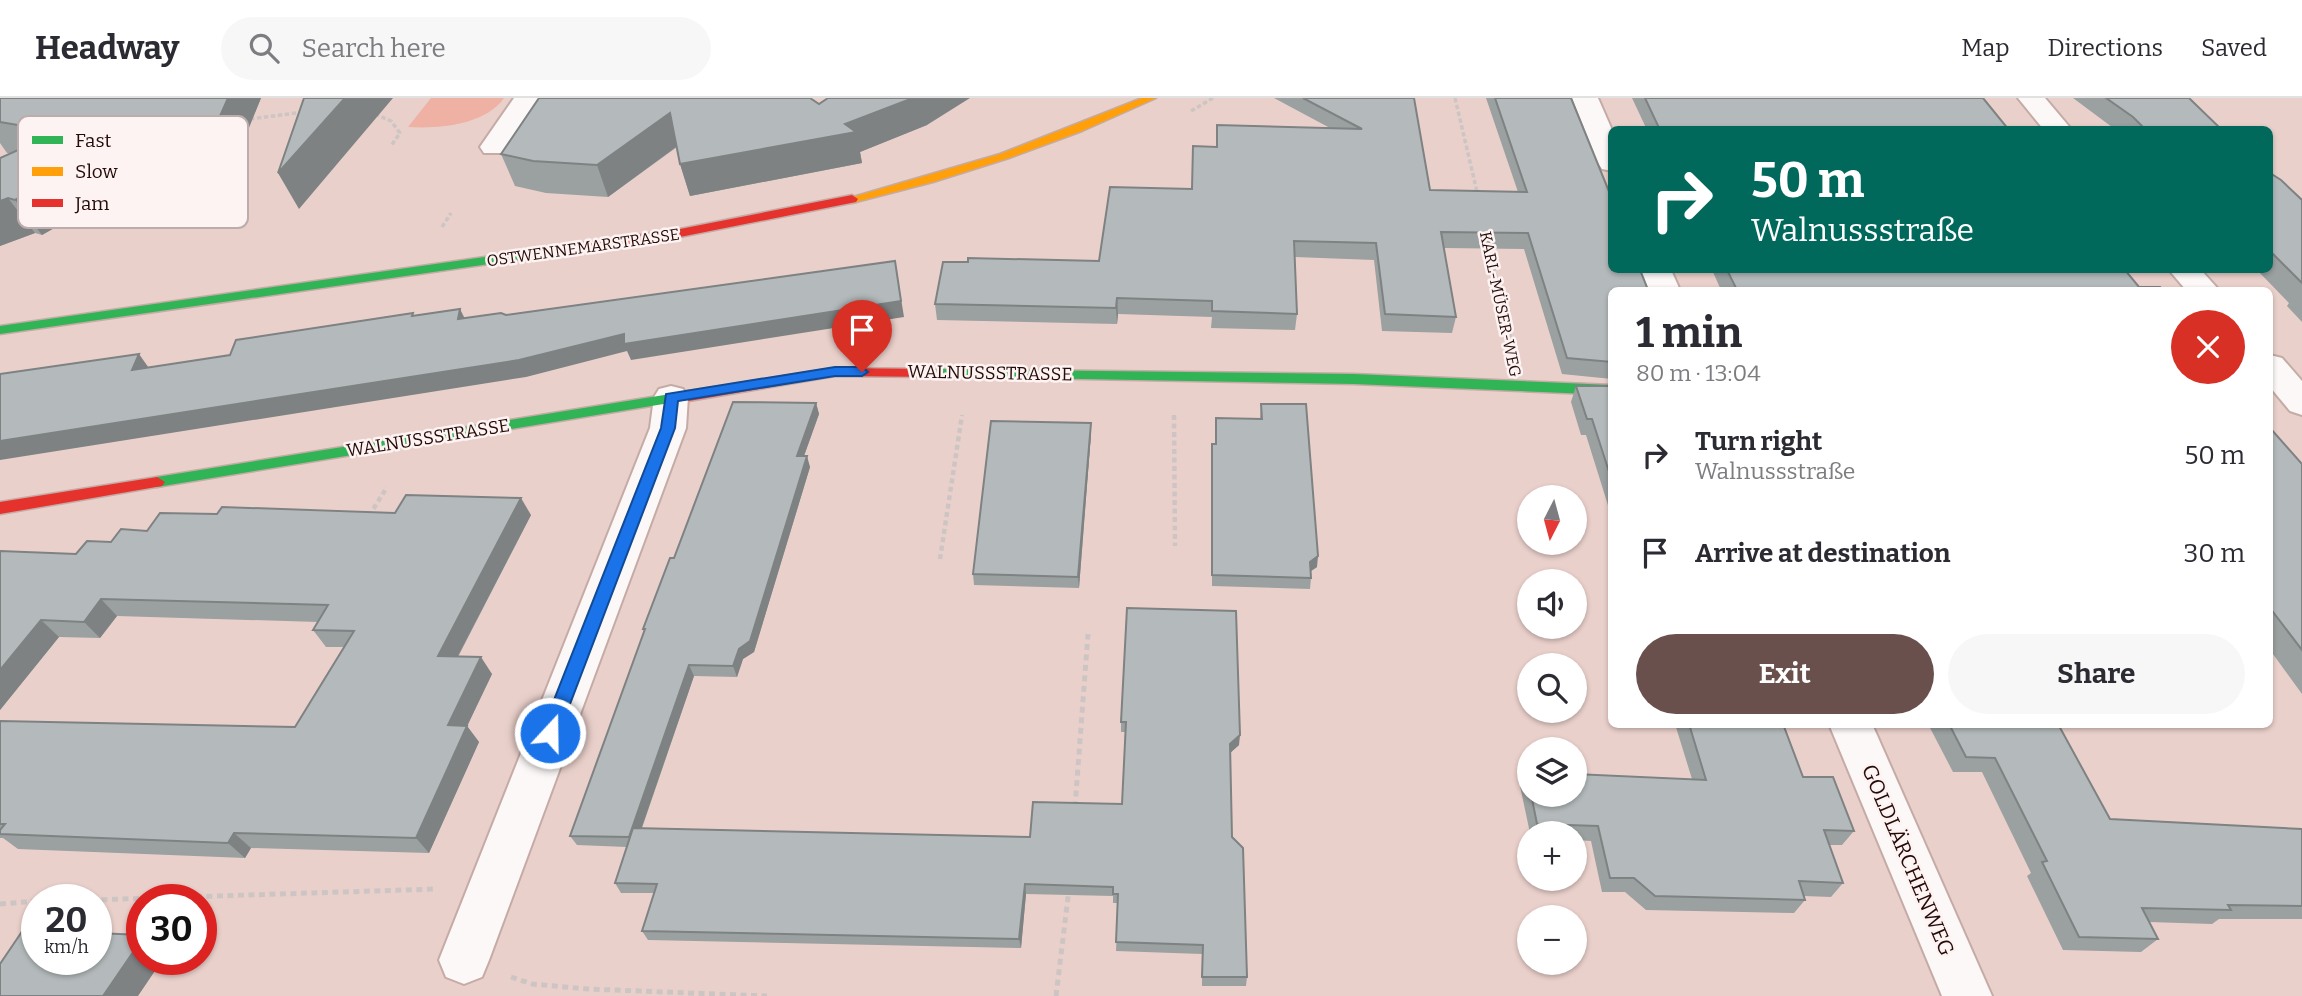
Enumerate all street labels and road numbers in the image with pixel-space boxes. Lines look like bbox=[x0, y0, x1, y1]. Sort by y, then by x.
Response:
street label: OSTWENNEMARSTRASSE bbox=[485, 225, 681, 270]
street label: KARL-MÜSER-WEG bbox=[1476, 230, 1525, 379]
street label: WALNUSSSTRASSE bbox=[907, 361, 1073, 385]
street label: WALNUSSSTRASSE bbox=[345, 414, 511, 462]
street label: GOLDLÄRCHENWEG bbox=[1856, 760, 1960, 960]

